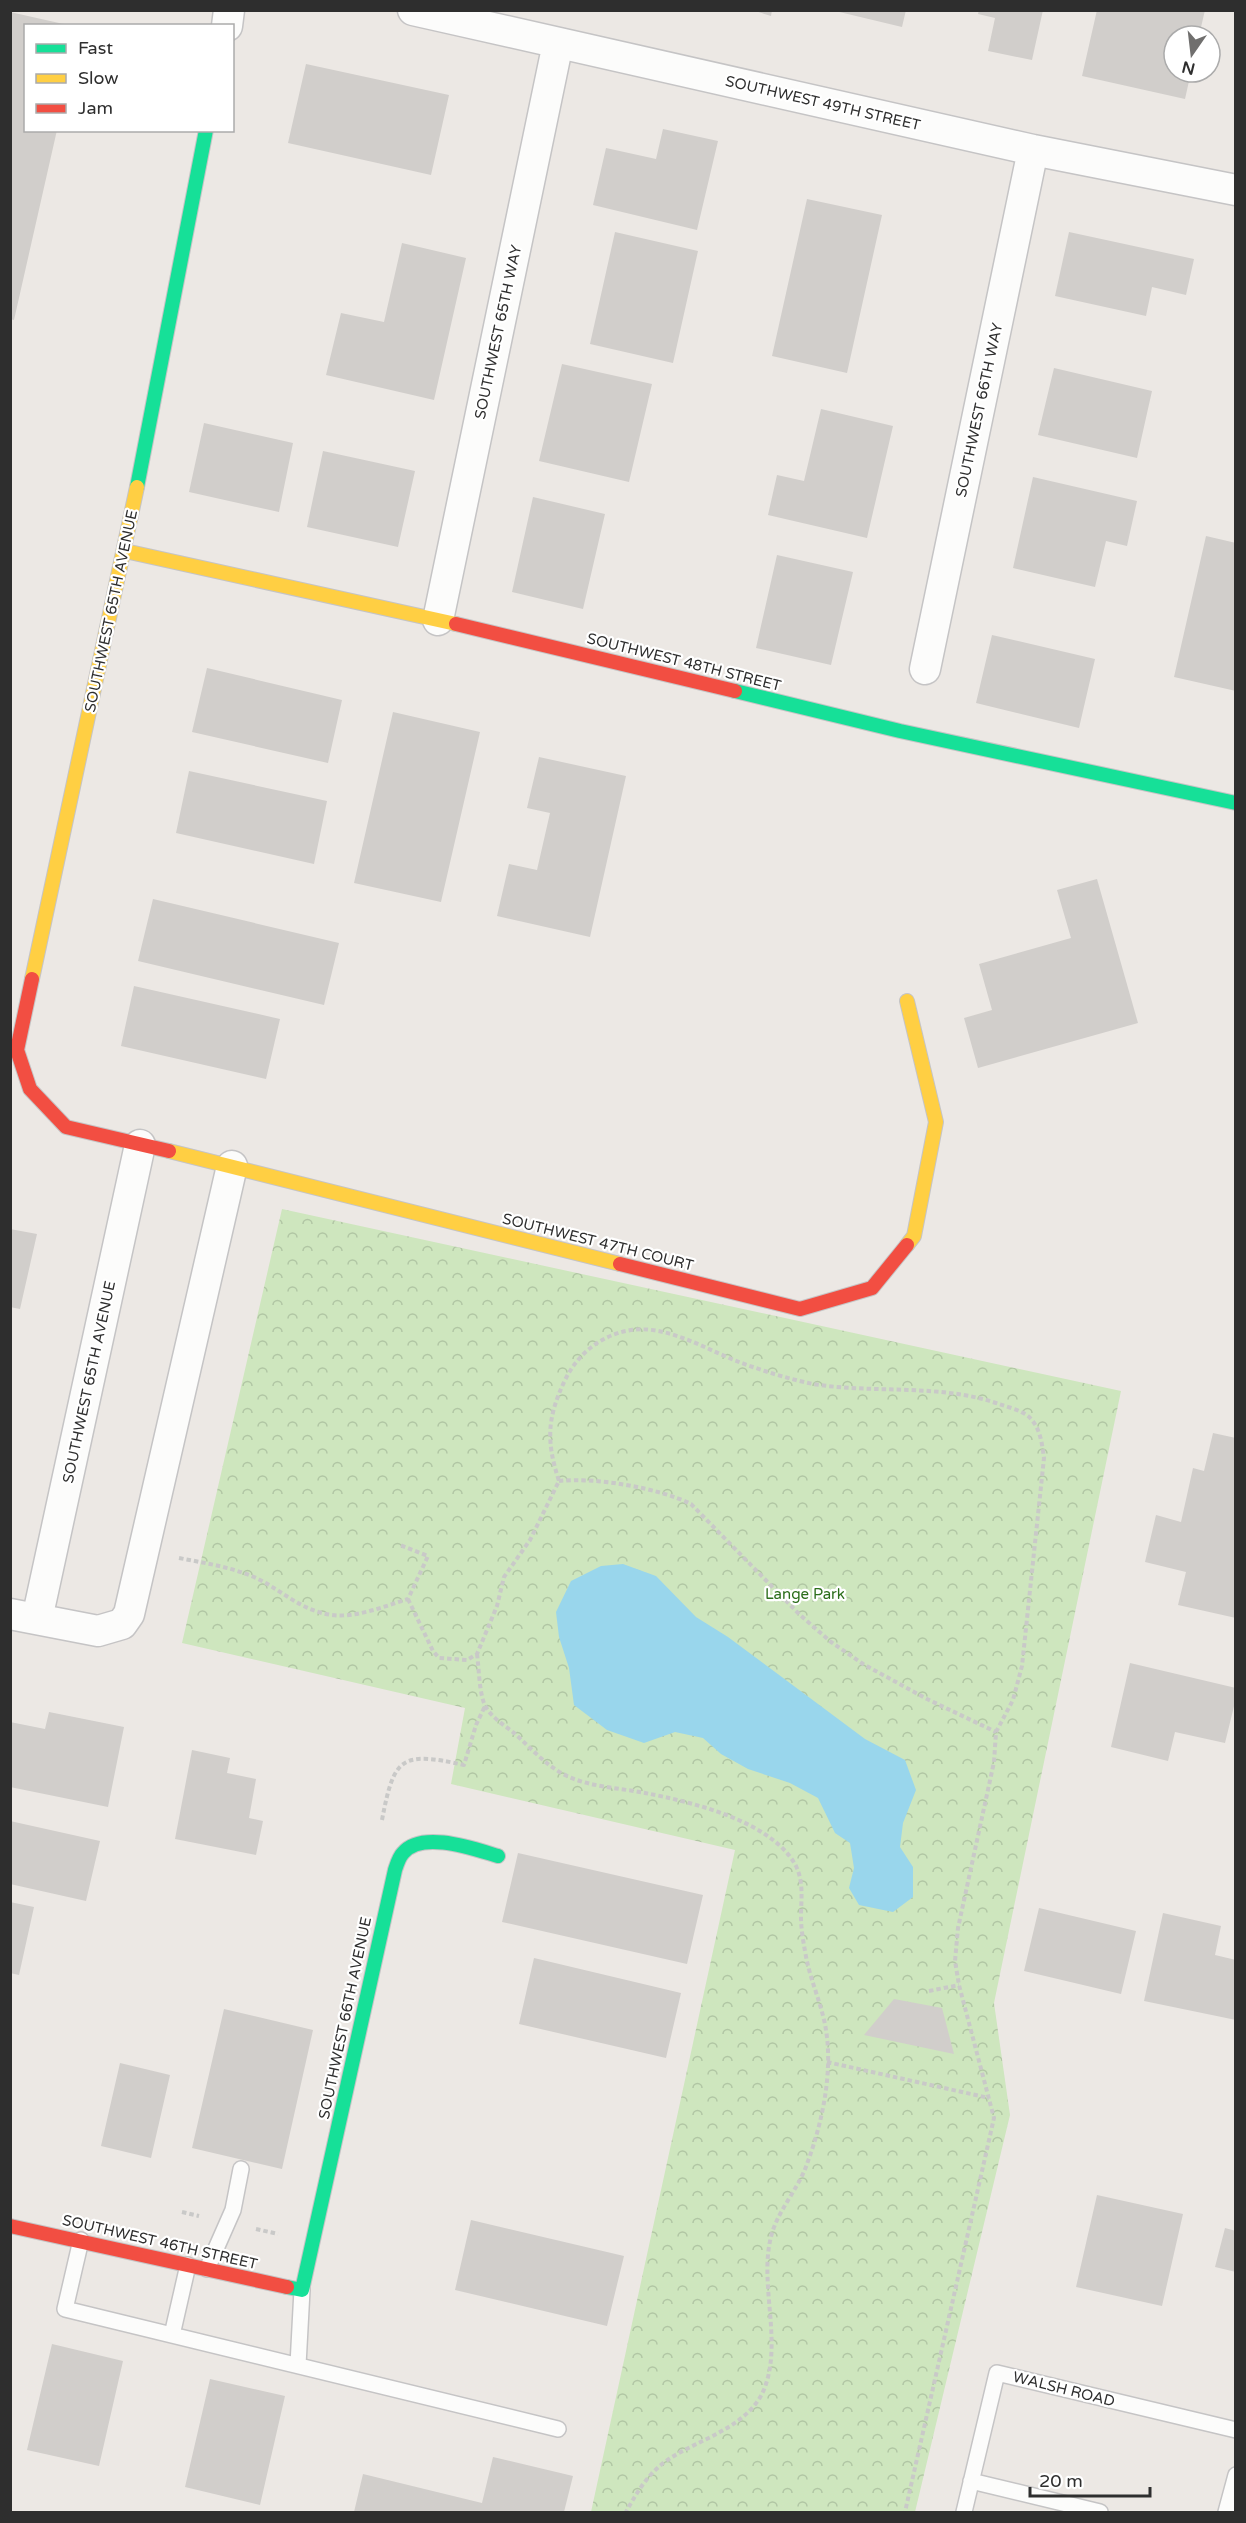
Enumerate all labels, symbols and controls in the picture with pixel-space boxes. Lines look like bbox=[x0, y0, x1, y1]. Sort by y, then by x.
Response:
legend bbox=[24, 24, 234, 132]
north arrow bbox=[1162, 24, 1222, 84]
text: Fast bbox=[78, 37, 113, 59]
text: N bbox=[1180, 56, 1197, 79]
text: Slow bbox=[78, 67, 119, 89]
street label: SOUTHWEST 49TH STREET bbox=[724, 72, 922, 134]
text: Jam bbox=[78, 97, 113, 119]
street label: SOUTHWEST 65TH WAY bbox=[471, 243, 525, 421]
street label: SOUTHWEST 66TH WAY bbox=[952, 321, 1006, 499]
street label: SOUTHWEST 65TH AVENUE bbox=[81, 508, 141, 714]
street label: SOUTHWEST 48TH STREET bbox=[585, 629, 783, 695]
street label: SOUTHWEST 47TH COURT bbox=[501, 1210, 695, 1274]
street label: SOUTHWEST 65TH AVENUE bbox=[59, 1279, 119, 1485]
park label: Lange Park bbox=[765, 1585, 845, 1603]
street label: SOUTHWEST 66TH AVENUE bbox=[315, 1915, 375, 2121]
street label: SOUTHWEST 46TH STREET bbox=[61, 2211, 259, 2273]
street label: WALSH ROAD bbox=[1011, 2368, 1117, 2410]
scale bar bbox=[1030, 2460, 1150, 2498]
text: 20 m bbox=[1039, 2470, 1083, 2492]

